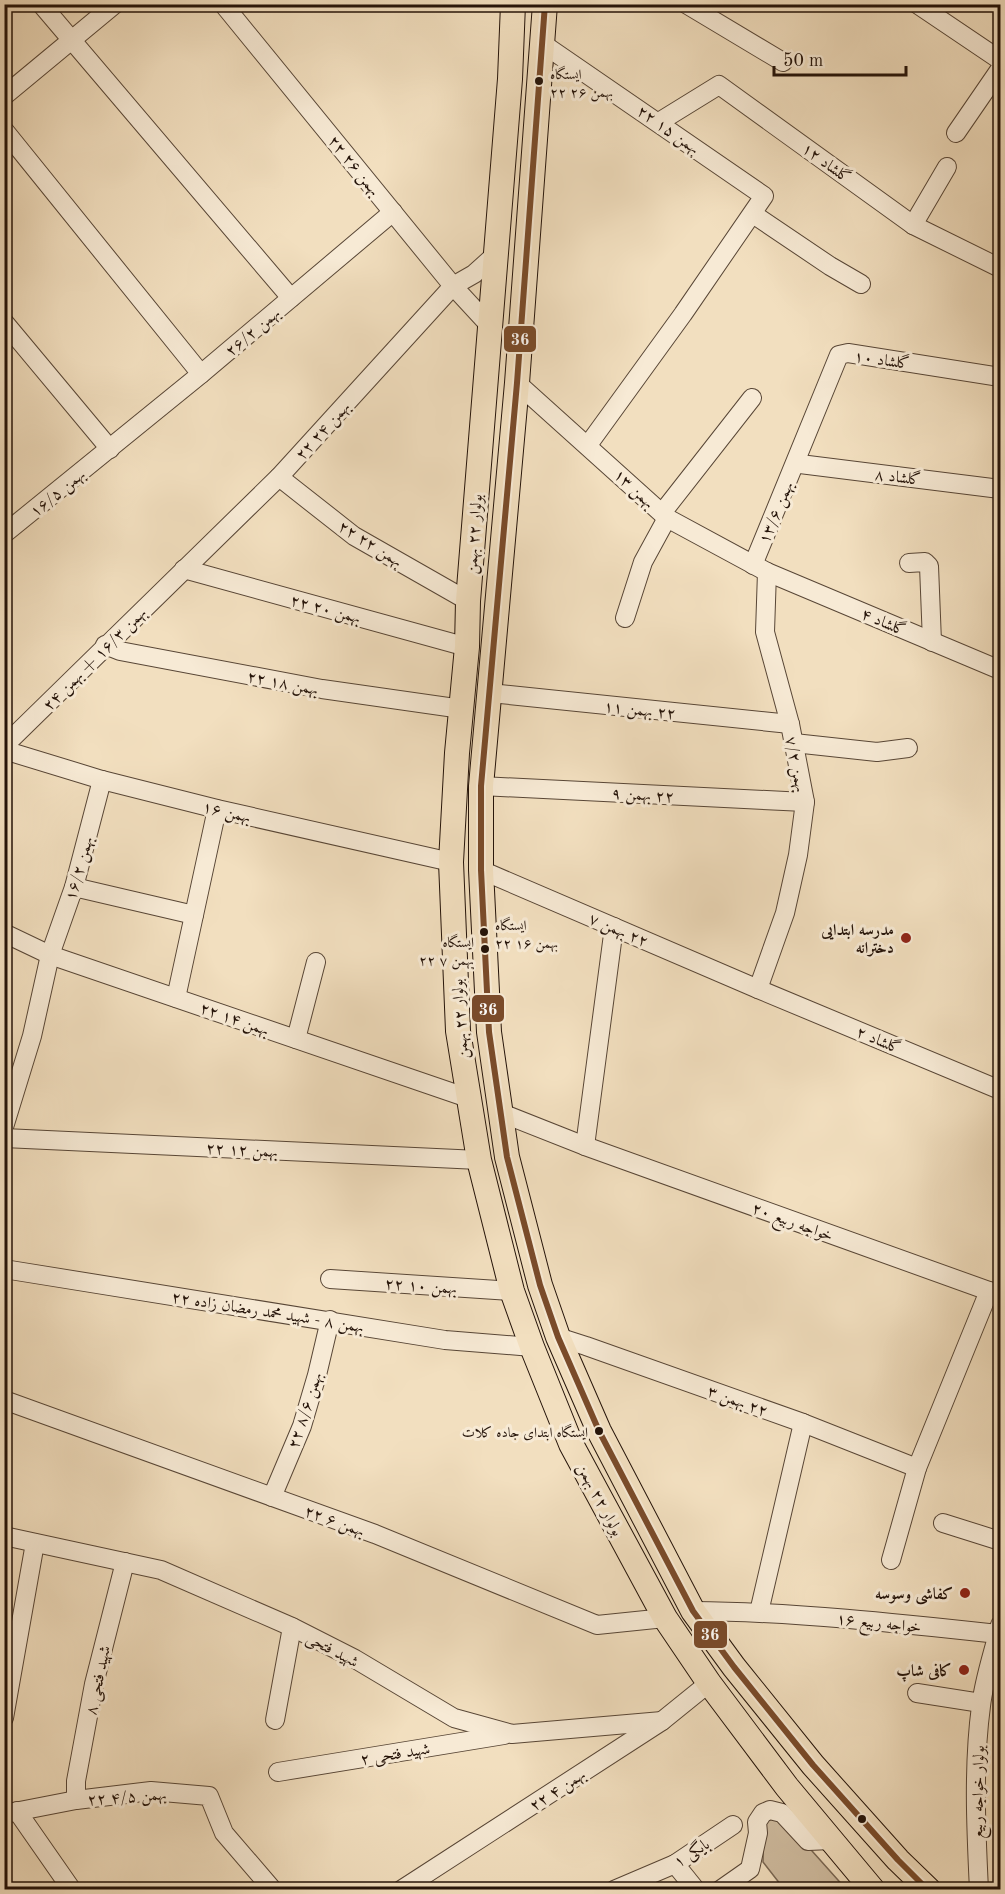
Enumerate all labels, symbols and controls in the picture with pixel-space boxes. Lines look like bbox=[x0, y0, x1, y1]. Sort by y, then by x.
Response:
scale bar bbox=[774, 39, 906, 77]
text: 50 m bbox=[783, 52, 823, 70]
place label: ایستگاه ۲۲ بهمن ۲۶ bbox=[550, 65, 613, 102]
marker: ایستگاه ۲۲ بهمن ۲۶ bbox=[533, 75, 545, 87]
street label: ۲۲ بهمن ۱۵ bbox=[633, 103, 702, 160]
street label: ۲۲ بهمن ۲۶ bbox=[323, 133, 382, 201]
street label: گلشاد ۱۲ bbox=[799, 138, 855, 186]
street label: بهمن ۲۶/۲ bbox=[223, 305, 285, 361]
line badge: 36 bbox=[503, 325, 537, 353]
text: 36 bbox=[511, 333, 529, 349]
street label: گلشاد ۱۰ bbox=[853, 346, 911, 373]
street label: ۲۲ بهمن ۲۴ bbox=[293, 399, 355, 465]
street label: گلشاد ۸ bbox=[874, 464, 922, 489]
street label: بهمن ۱۶/۵ bbox=[28, 467, 90, 522]
street label: بهمن ۱۳ bbox=[609, 467, 657, 513]
street label: بهمن ۱۳/۶ bbox=[757, 480, 799, 547]
street label: بولوار ۲۲ بهمن bbox=[464, 494, 488, 575]
street label: ۲۲ بهمن ۲۲ bbox=[334, 519, 405, 572]
street label: ۲۲ بهمن ۲۰ bbox=[288, 593, 362, 629]
street label: گلشاد ۴ bbox=[859, 604, 909, 639]
street label: بهمن ۱۶/۳ + بهمن ۲۴ bbox=[41, 605, 151, 715]
street label: ۲۲ بهمن ۱۸ bbox=[245, 669, 320, 701]
street label: ٢٢ بهمن ١١ bbox=[603, 699, 677, 725]
street label: بهمن ۷/۲ bbox=[780, 735, 808, 794]
street label: ٢٢ بهمن ۹ bbox=[611, 786, 675, 808]
street label: بهمن ۱۶ bbox=[200, 800, 252, 828]
street label: بهمن ۱۶/۲ bbox=[63, 835, 99, 903]
street label: ٢٢ بهمن ٧ bbox=[585, 911, 650, 952]
place label: ایستگاه ۲۲ بهمن ۱۶ bbox=[495, 916, 558, 953]
place label: مدرسه ابتدایی دخترانه bbox=[820, 923, 894, 957]
marker: ایستگاه ۲۲ بهمن ۱۶ bbox=[478, 926, 490, 938]
marker: مدرسه ابتدایی دخترانه bbox=[899, 931, 913, 945]
place label: ایستگاه ۲۲ بهمن ۷ bbox=[419, 933, 474, 970]
marker: ایستگاه ۲۲ بهمن ۷ bbox=[479, 943, 491, 955]
street label: بولوار ۲۲ بهمن bbox=[450, 978, 474, 1059]
line badge: 36 bbox=[471, 994, 505, 1023]
street label: ۲۲ بهمن ۱۴ bbox=[197, 1001, 271, 1041]
text: 36 bbox=[479, 1003, 497, 1019]
street label: گلشاد ۲ bbox=[854, 1022, 904, 1057]
street label: ۲۲ بهمن ۱۲ bbox=[205, 1141, 278, 1163]
street label: خواجه ربیع ۲۰ bbox=[748, 1201, 835, 1251]
street label: ۲۲ بهمن ۱۰ bbox=[384, 1276, 457, 1299]
street label: ۲۲ بهمن ۸ - شهید محمد رمضان زاده bbox=[170, 1290, 365, 1338]
street label: ۲۲ بهمن ۸/۶ bbox=[286, 1370, 328, 1451]
street label: ٢٢ بهمن ۳ bbox=[704, 1384, 770, 1422]
place label: ایستگاه ابتدای جاده کلات bbox=[462, 1423, 588, 1441]
marker: ایستگاه ابتدای جاده کلات bbox=[593, 1425, 605, 1437]
street label: بولوار ۲۲ بهمن bbox=[572, 1461, 625, 1540]
street label: ۲۲ بهمن ۶ bbox=[301, 1504, 367, 1542]
place label: کفاشی وسوسه bbox=[875, 1586, 953, 1605]
marker: کفاشی وسوسه bbox=[958, 1586, 972, 1600]
street label: خواجه ربیع ۱۶ bbox=[835, 1612, 922, 1642]
line badge: 36 bbox=[693, 1620, 728, 1649]
text: 36 bbox=[701, 1628, 719, 1644]
street label: شهید فتحی bbox=[302, 1630, 361, 1673]
street label: شهید فتحی ۸ bbox=[84, 1644, 116, 1717]
place label: کافی شاپ bbox=[896, 1662, 952, 1682]
marker: کافی شاپ bbox=[957, 1663, 971, 1677]
street label: شهید فتحی ۲ bbox=[359, 1742, 432, 1770]
street label: بولوار خواجه ربیع bbox=[970, 1745, 994, 1839]
street label: ۲۲ بهمن ۴ bbox=[527, 1767, 590, 1816]
street label: ۲۲ بهمن ۴/۵ bbox=[87, 1787, 167, 1811]
unlabelled marker bbox=[856, 1813, 868, 1825]
street label: بایگی ۱ bbox=[670, 1834, 714, 1872]

